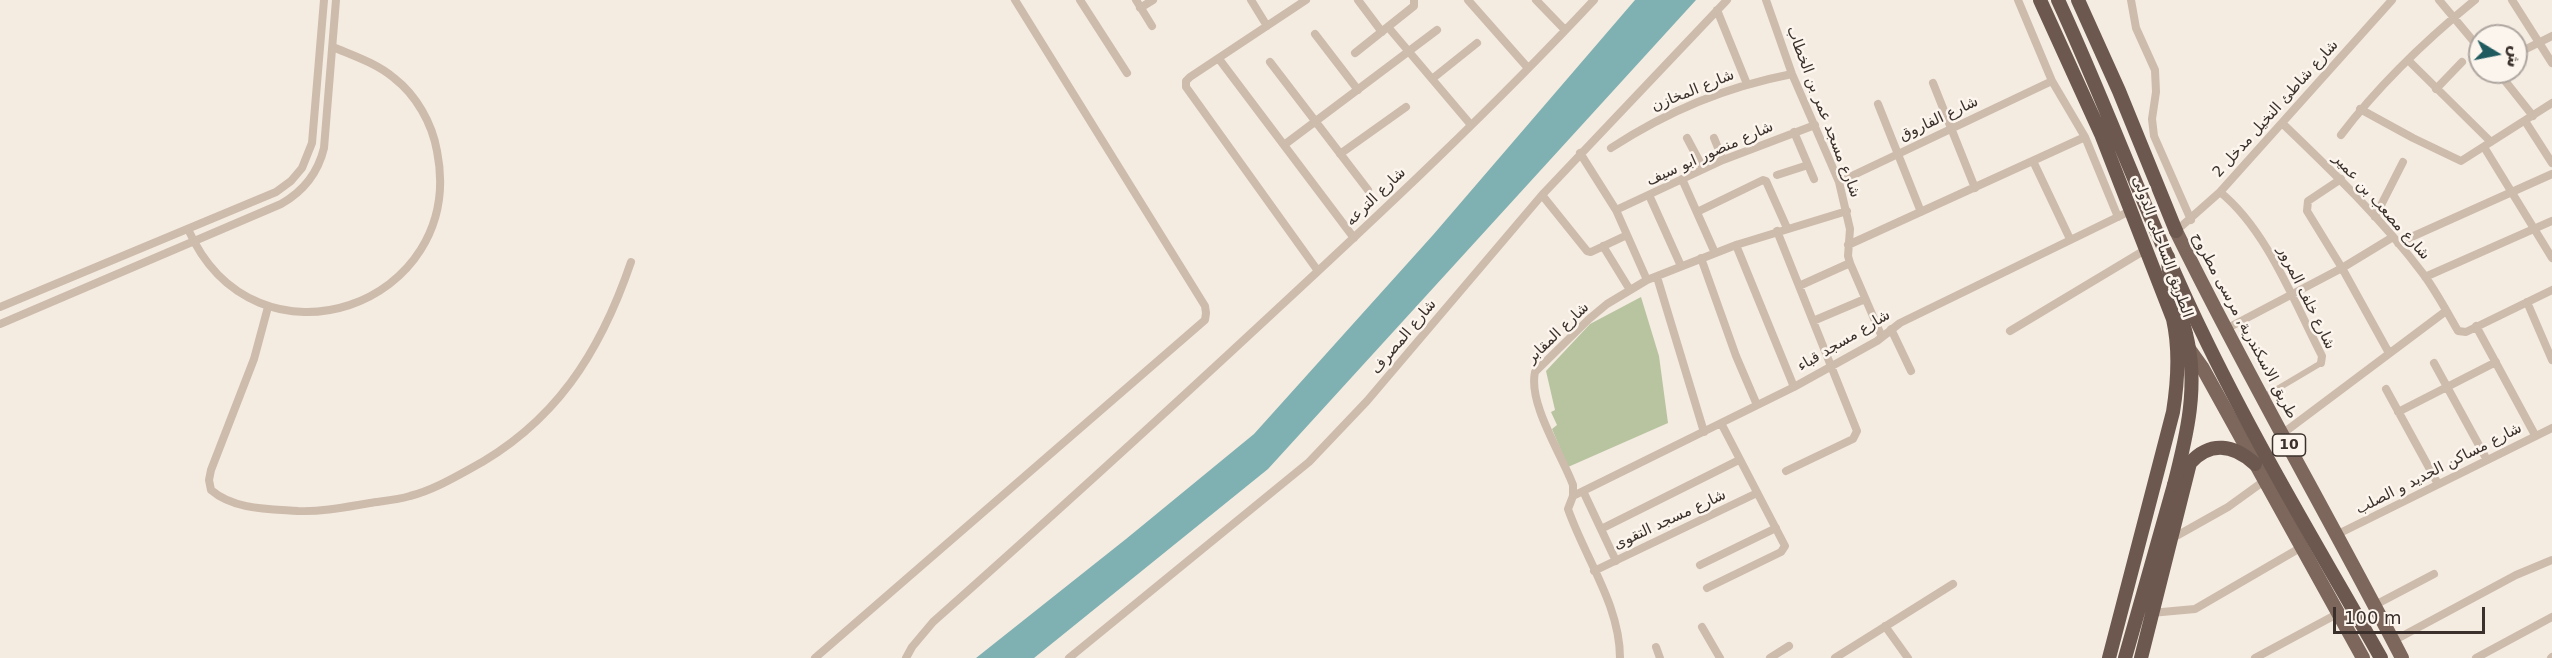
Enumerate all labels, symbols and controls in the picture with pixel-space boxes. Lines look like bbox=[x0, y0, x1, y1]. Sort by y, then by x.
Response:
street label: شارع مسجد عمر بن الخطاب bbox=[1782, 24, 1864, 200]
north arrow bbox=[2468, 24, 2528, 84]
street label: شارع شاطئ النخيل مدخل 2 bbox=[2209, 37, 2343, 181]
text: ش bbox=[2503, 44, 2526, 69]
street label: شارع المخازن bbox=[1649, 66, 1737, 116]
street label: شارع الفاروق bbox=[1897, 93, 1981, 145]
street label: شارع منصور ابو سيف bbox=[1644, 118, 1776, 190]
street label: شارع مصعب بن عمير bbox=[2329, 150, 2433, 264]
street label: شارع الترعه bbox=[1342, 164, 1410, 230]
street label: الطريق الساحلى الدولى bbox=[2128, 173, 2196, 321]
street label: طريق الاسكندرية, مرسى مطروح bbox=[2187, 230, 2301, 422]
street label: شارع خلف المرور bbox=[2273, 243, 2339, 353]
street label: شارع المصرف bbox=[1367, 296, 1441, 378]
street label: شارع المقابر bbox=[1523, 299, 1593, 367]
street label: شارع مسجد قباء bbox=[1794, 306, 1894, 376]
street label: شارع مساكن الحديد و الصلب bbox=[2353, 419, 2525, 519]
road number: 10 bbox=[2272, 434, 2306, 456]
street label: شارع مسجد التقوى bbox=[1611, 486, 1729, 554]
scale bar bbox=[2336, 595, 2488, 633]
text: 100 m bbox=[2344, 607, 2402, 628]

